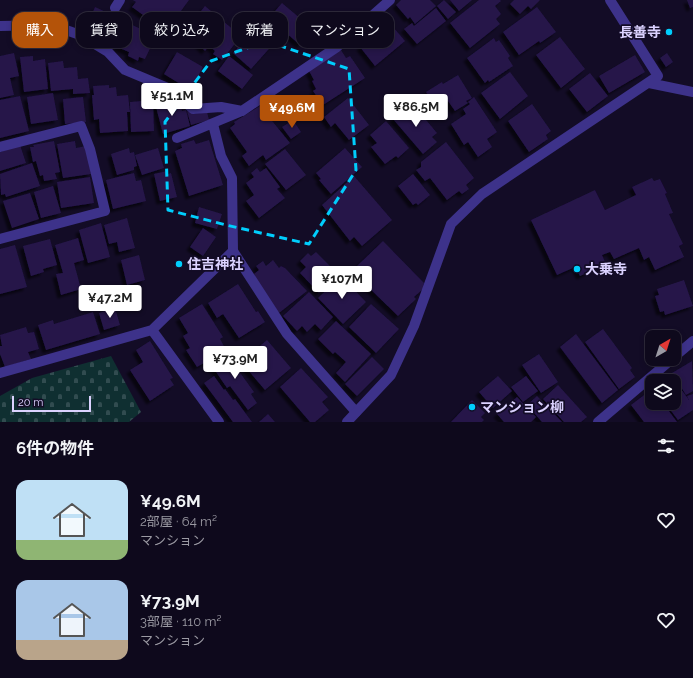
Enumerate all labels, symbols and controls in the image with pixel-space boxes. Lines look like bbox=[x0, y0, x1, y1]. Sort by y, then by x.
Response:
chip: 購入 bbox=[12, 12, 68, 48]
chip: 賃貸 bbox=[76, 12, 132, 48]
chip: 絞り込み bbox=[140, 12, 224, 48]
chip: 新着 bbox=[232, 12, 288, 48]
chip: マンション bbox=[296, 12, 394, 48]
place label: 長善寺 bbox=[619, 24, 661, 40]
marker: 長善寺 bbox=[664, 27, 674, 37]
pin: ¥51.1M bbox=[139, 83, 205, 117]
text: ¥51.1M bbox=[150, 88, 194, 103]
pin: ¥86.5M bbox=[383, 94, 449, 128]
pin: ¥49.6M bbox=[259, 95, 325, 129]
text: ¥86.5M bbox=[393, 99, 439, 114]
text: ¥49.6M bbox=[269, 100, 315, 115]
place label: 住吉神社 bbox=[187, 256, 243, 272]
marker: 住吉神社 bbox=[174, 259, 184, 269]
place label: 大乗寺 bbox=[585, 261, 627, 277]
marker: 大乗寺 bbox=[572, 264, 582, 274]
pin: ¥107M bbox=[314, 266, 370, 300]
text: ¥107M bbox=[321, 271, 363, 286]
pin: ¥47.2M bbox=[77, 285, 143, 319]
text: ¥47.2M bbox=[88, 290, 132, 305]
north arrow bbox=[645, 330, 681, 366]
map controls bbox=[645, 330, 681, 410]
pin: ¥73.9M bbox=[202, 346, 268, 380]
text: ¥73.9M bbox=[212, 351, 258, 366]
button: layers bbox=[645, 374, 681, 410]
scale bar bbox=[12, 394, 91, 413]
text: 20 m bbox=[18, 396, 43, 409]
place label: マンション柳 bbox=[480, 399, 564, 415]
marker: マンション柳 bbox=[467, 402, 477, 412]
icon: filters bbox=[655, 435, 677, 457]
text: 6件の物件 bbox=[16, 438, 94, 458]
text: ¥49.6M bbox=[140, 491, 201, 511]
icon: home bbox=[48, 496, 96, 544]
icon: heart bbox=[655, 509, 677, 531]
text: 2部屋 · 64 m² bbox=[140, 514, 217, 529]
text: マンション bbox=[140, 533, 205, 548]
text: ¥73.9M bbox=[140, 591, 200, 611]
icon: home bbox=[48, 596, 96, 644]
icon: heart bbox=[655, 609, 677, 631]
text: 3部屋 · 110 m² bbox=[140, 614, 221, 629]
text: マンション bbox=[140, 633, 205, 648]

